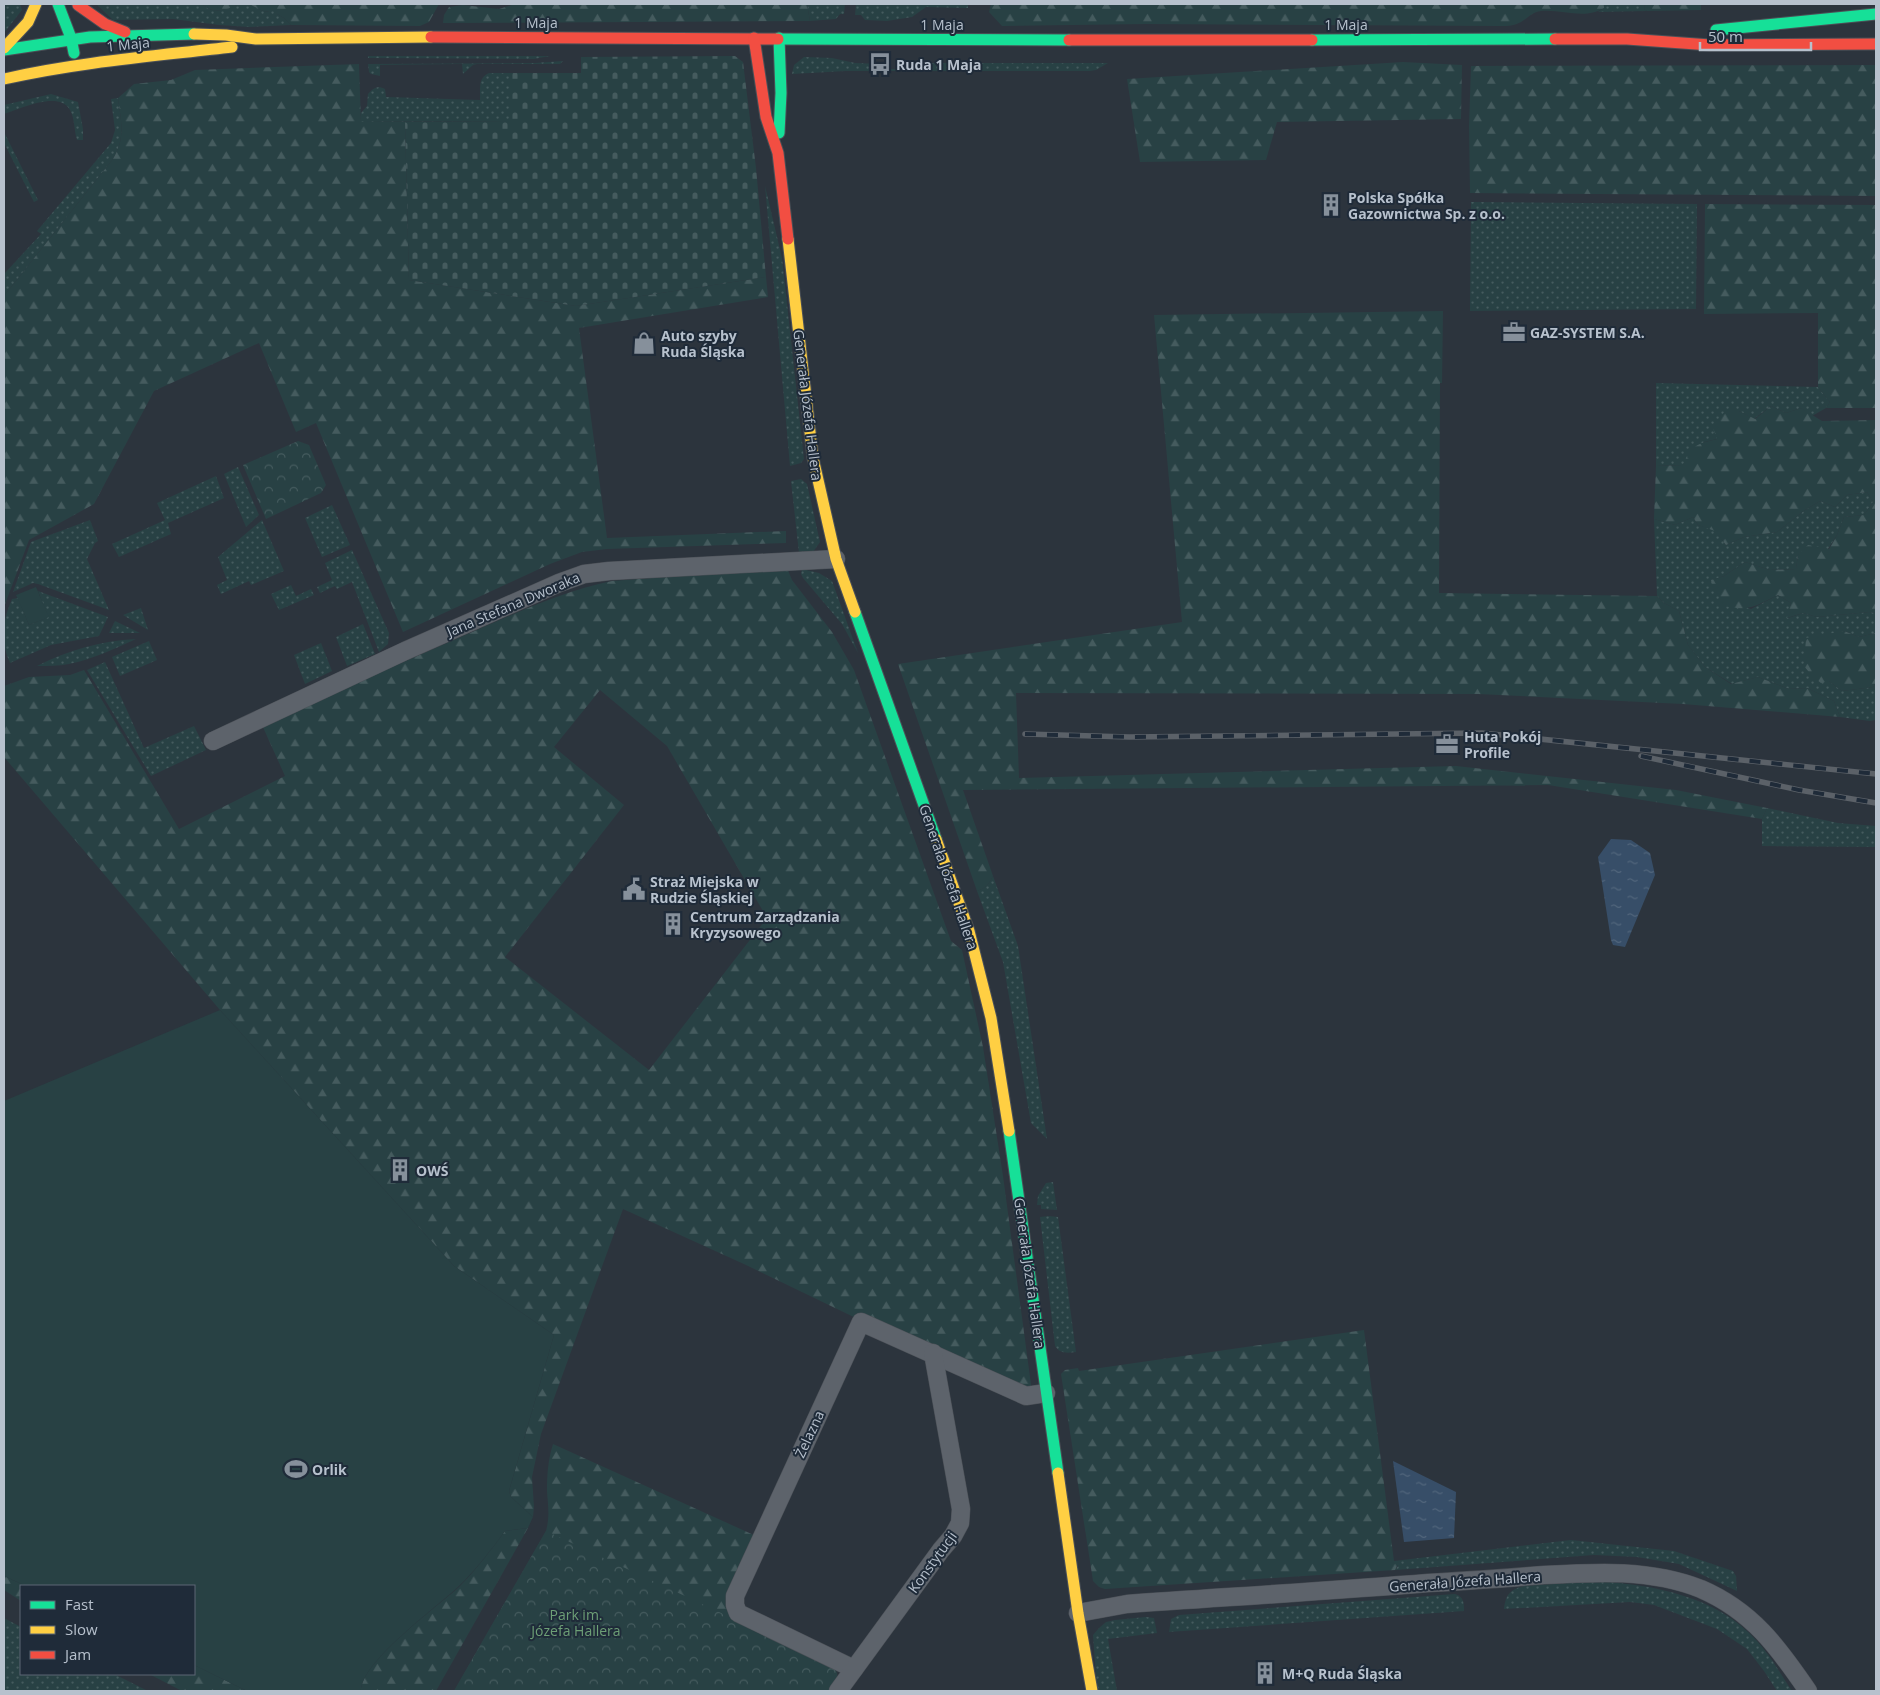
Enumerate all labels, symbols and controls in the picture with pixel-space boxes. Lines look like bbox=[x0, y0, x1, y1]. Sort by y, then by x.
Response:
street label: 1 Maja bbox=[514, 13, 558, 32]
street label: 1 Maja bbox=[920, 15, 964, 34]
street label: 1 Maja bbox=[1324, 15, 1368, 34]
scale bar bbox=[1700, 20, 1811, 52]
text: 50 m bbox=[1708, 26, 1743, 46]
street label: 1 Maja bbox=[105, 32, 151, 56]
bus stop icon: Ruda 1 Maja bbox=[867, 51, 893, 77]
place label: Ruda 1 Maja bbox=[896, 55, 981, 74]
place label: Polska Spółka Gazownictwa Sp. z o.o. bbox=[1348, 188, 1505, 223]
building icon: Polska Spółka Gazownictwa Sp. z o.o. bbox=[1318, 192, 1344, 218]
office icon: GAZ-SYSTEM S.A. bbox=[1501, 319, 1527, 345]
place label: GAZ-SYSTEM S.A. bbox=[1530, 323, 1645, 342]
place label: Auto szyby Ruda Śląska bbox=[661, 326, 745, 361]
street label: Generała Józefa Hallera bbox=[789, 328, 827, 482]
shop icon: Auto szyby Ruda Śląska bbox=[631, 330, 657, 356]
street label: Jana Stefana Dworaka bbox=[442, 567, 582, 641]
place label: Huta Pokój Profile bbox=[1464, 727, 1541, 762]
office icon: Huta Pokój Profile bbox=[1434, 731, 1460, 757]
street label: Generała Józefa Hallera bbox=[915, 802, 983, 952]
place label: Straż Miejska w Rudzie Śląskiej bbox=[650, 872, 759, 907]
public building icon: Straż Miejska w Rudzie Śląskiej bbox=[621, 876, 647, 902]
place label: Centrum Zarządzania Kryzysowego bbox=[690, 907, 840, 942]
building icon: Centrum Zarządzania Kryzysowego bbox=[660, 911, 686, 937]
building icon: OWŚ bbox=[387, 1157, 413, 1183]
place label: OWŚ bbox=[416, 1161, 449, 1180]
street label: Generała Józefa Hallera bbox=[1010, 1196, 1050, 1350]
street label: Żelazna bbox=[790, 1407, 828, 1461]
sports icon: Orlik bbox=[283, 1456, 309, 1482]
place label: Orlik bbox=[312, 1460, 347, 1479]
street label: Konstytucji bbox=[903, 1527, 961, 1597]
street label: Generała Józefa Hallera bbox=[1388, 1566, 1542, 1596]
legend bbox=[20, 1585, 195, 1675]
text: Fast bbox=[65, 1594, 94, 1614]
park label: Park im. Józefa Hallera bbox=[529, 1605, 621, 1640]
text: Slow bbox=[65, 1619, 98, 1639]
text: Jam bbox=[63, 1644, 91, 1664]
building icon: M+Q Ruda Śląska bbox=[1252, 1660, 1278, 1686]
place label: M+Q Ruda Śląska bbox=[1282, 1664, 1402, 1683]

